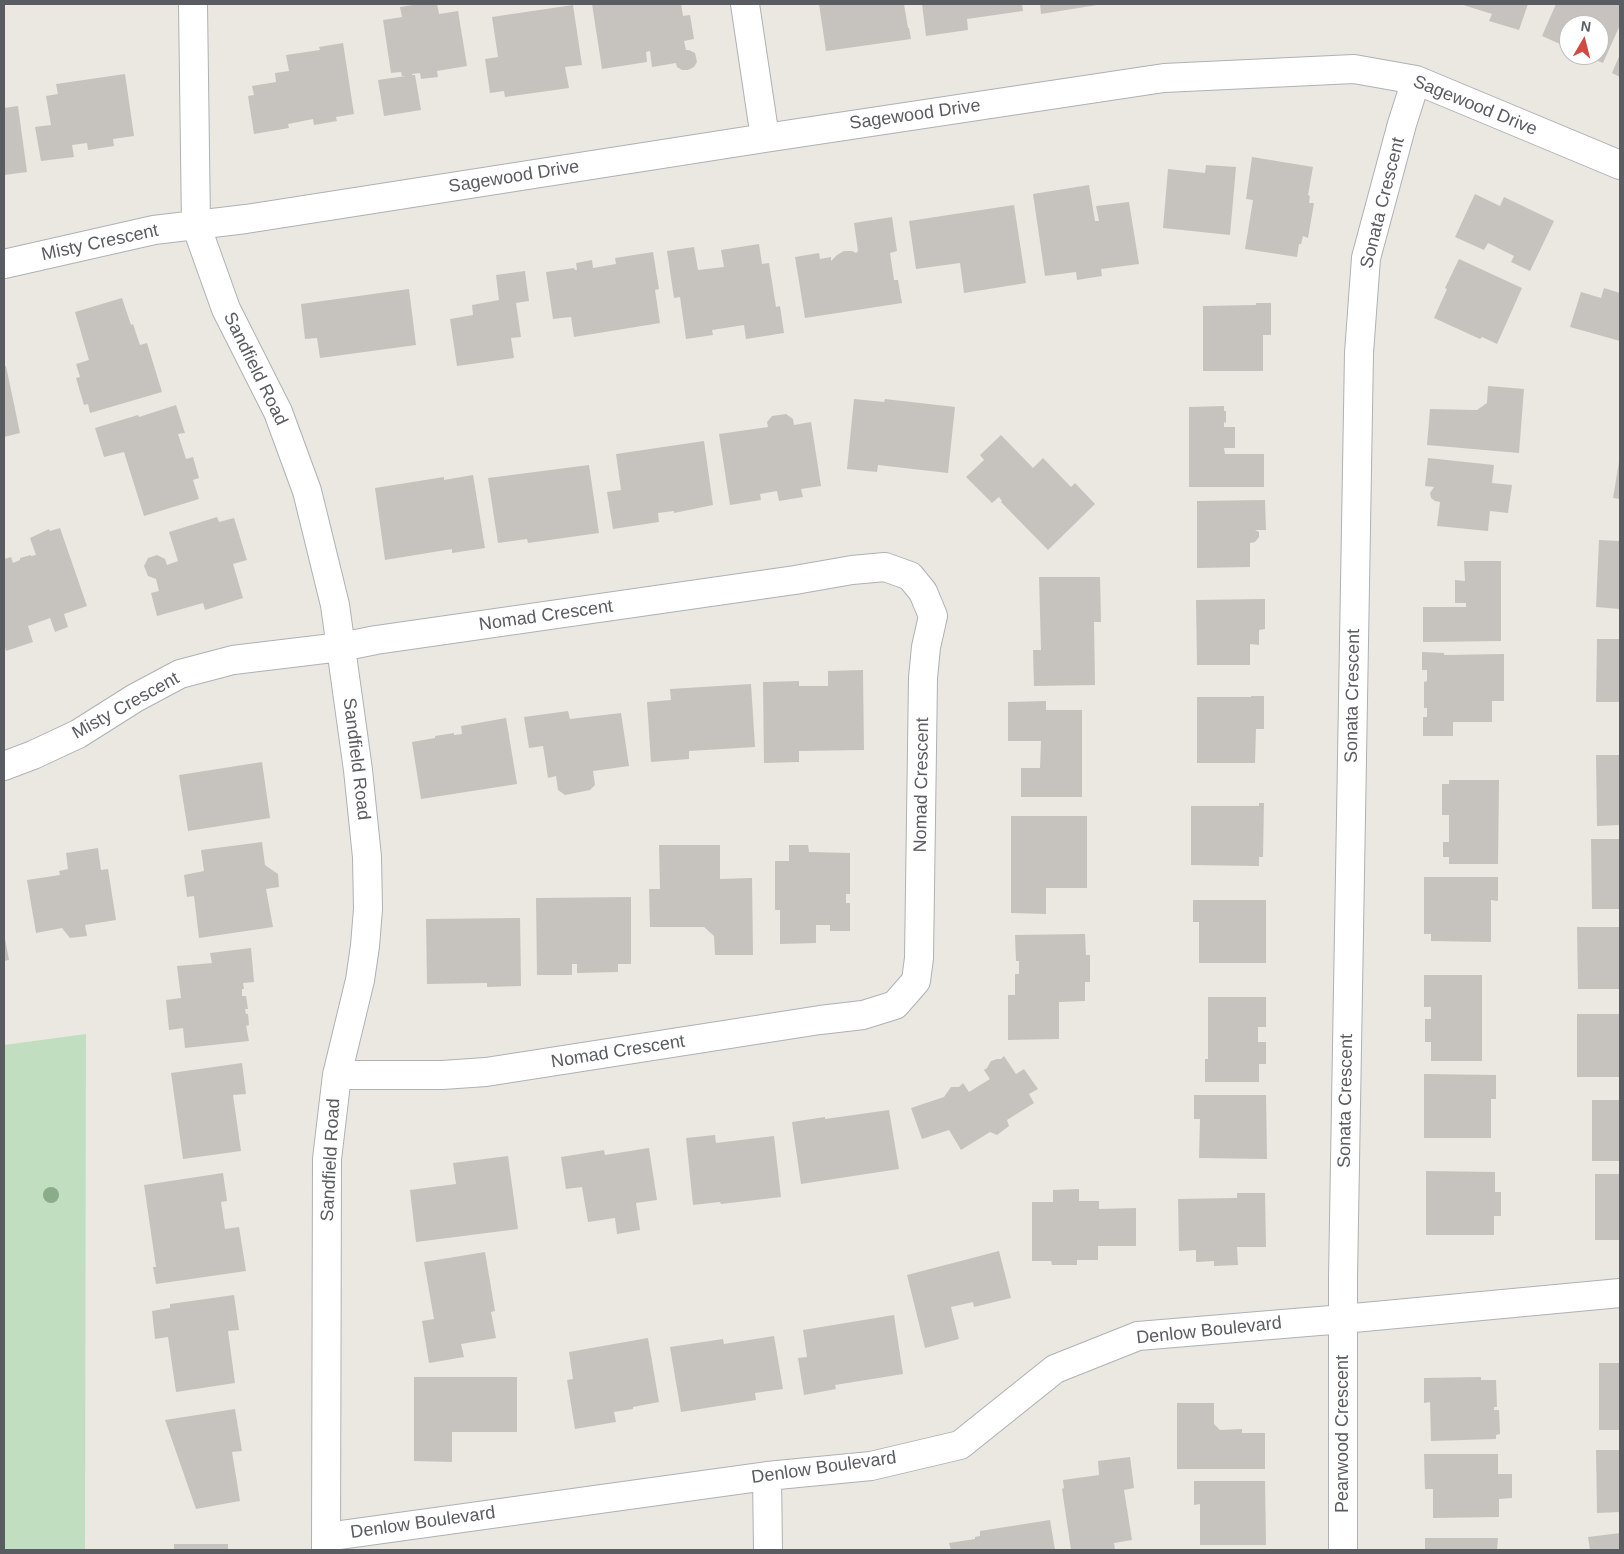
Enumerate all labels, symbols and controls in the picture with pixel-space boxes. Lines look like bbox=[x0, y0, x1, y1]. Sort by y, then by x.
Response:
north arrow bbox=[1559, 15, 1609, 65]
text: N bbox=[1580, 18, 1592, 35]
street label: Sagewood Drive bbox=[1410, 71, 1540, 141]
street label: Sagewood Drive bbox=[848, 95, 982, 135]
street label: Sonata Crescent bbox=[1356, 135, 1410, 271]
street label: Sagewood Drive bbox=[447, 156, 581, 198]
street label: Misty Crescent bbox=[40, 220, 160, 266]
street label: Sandfield Road bbox=[218, 309, 292, 429]
street label: Nomad Crescent bbox=[478, 596, 614, 636]
street label: Sonata Crescent bbox=[1341, 629, 1365, 763]
street label: Misty Crescent bbox=[69, 668, 183, 744]
street label: Sandfield Road bbox=[338, 697, 374, 821]
street label: Nomad Crescent bbox=[910, 717, 934, 853]
street label: Nomad Crescent bbox=[550, 1031, 686, 1073]
street label: Sonata Crescent bbox=[1334, 1034, 1358, 1168]
street label: Sandfield Road bbox=[317, 1098, 345, 1222]
street label: Denlow Boulevard bbox=[1135, 1313, 1283, 1349]
street label: Pearwood Crescent bbox=[1332, 1355, 1354, 1513]
street label: Denlow Boulevard bbox=[750, 1447, 898, 1489]
street label: Denlow Boulevard bbox=[349, 1502, 497, 1544]

